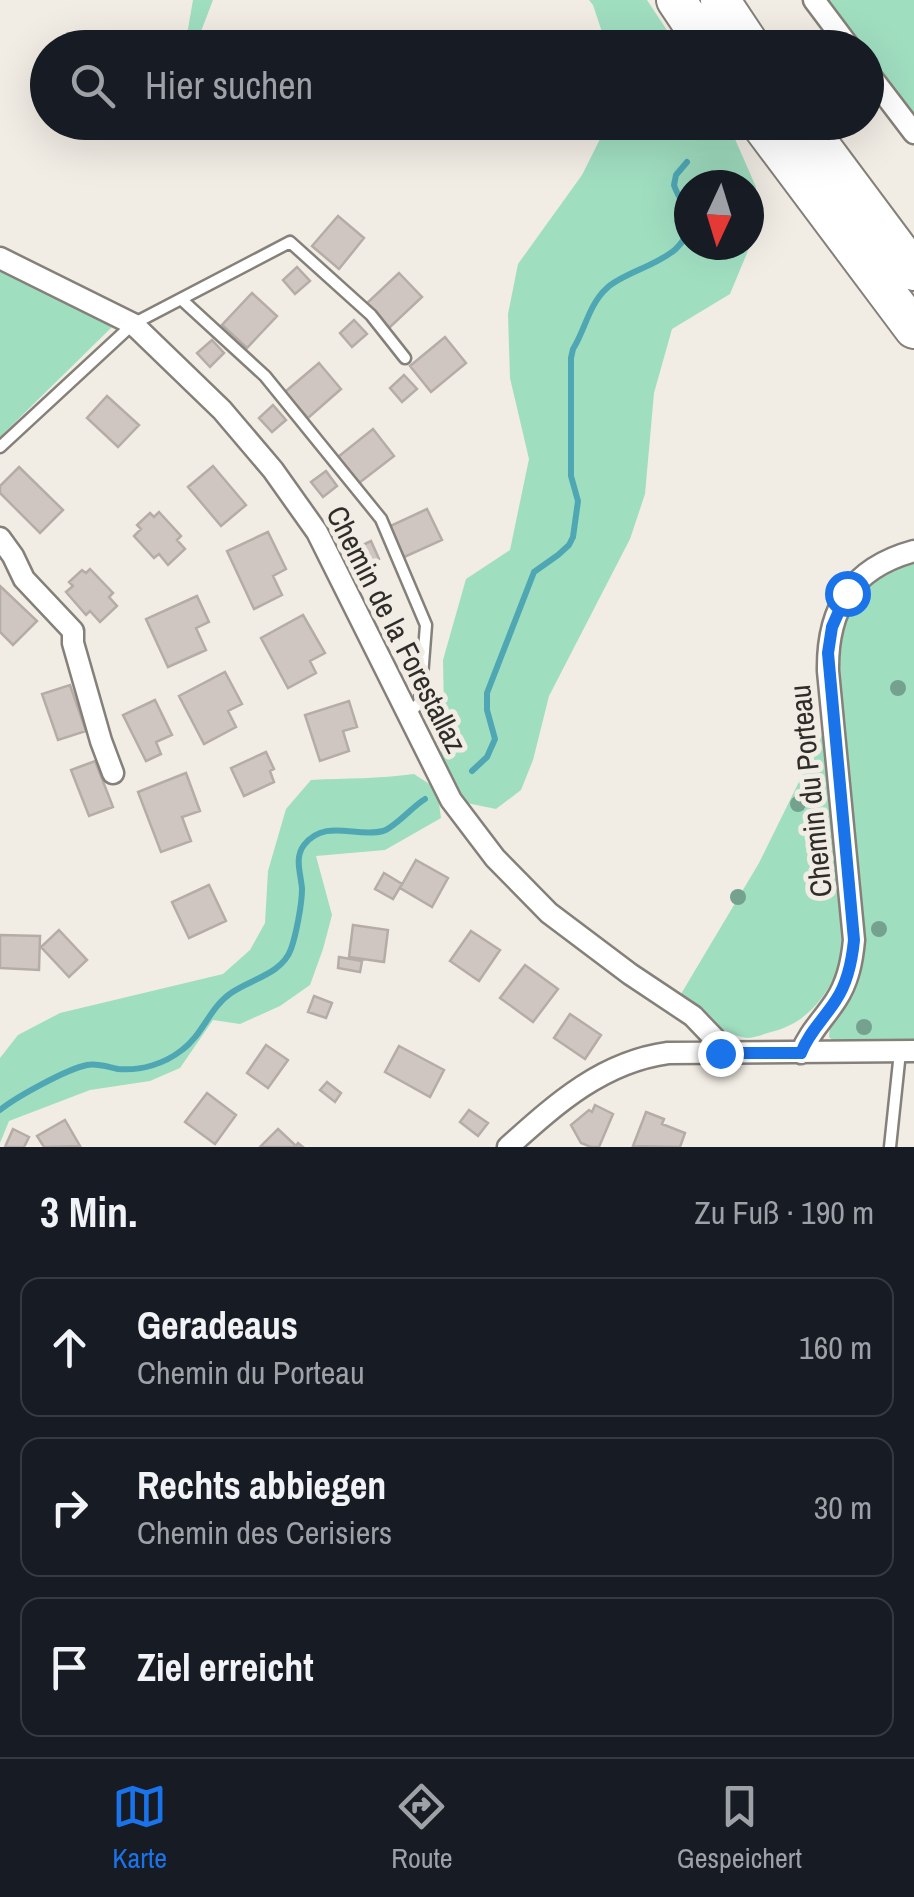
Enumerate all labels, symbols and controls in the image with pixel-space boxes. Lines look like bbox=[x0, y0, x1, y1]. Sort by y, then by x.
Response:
search box bbox=[30, 30, 884, 140]
icon: search bbox=[65, 58, 120, 113]
text: Hier suchen bbox=[145, 60, 313, 111]
north arrow bbox=[674, 170, 764, 260]
street label: Chemin de la Forestallaz bbox=[317, 499, 477, 759]
route start bbox=[825, 571, 871, 617]
street label: Chemin du Porteau bbox=[779, 683, 841, 899]
route end bbox=[698, 1031, 744, 1077]
text: 3 Min. bbox=[40, 1184, 138, 1240]
text: Zu Fuß · 190 m bbox=[695, 1191, 874, 1234]
text: Geradeaus bbox=[137, 1300, 298, 1351]
icon: ahead bbox=[42, 1320, 97, 1375]
text: 160 m bbox=[799, 1326, 872, 1369]
text: Chemin du Porteau bbox=[137, 1351, 365, 1394]
text: Rechts abbiegen bbox=[137, 1460, 386, 1511]
icon: right bbox=[42, 1480, 97, 1535]
text: 30 m bbox=[814, 1486, 872, 1529]
text: Chemin des Cerisiers bbox=[137, 1511, 392, 1554]
icon: arrive bbox=[42, 1640, 97, 1695]
text: Ziel erreicht bbox=[137, 1642, 314, 1693]
tab: Karte bbox=[112, 1779, 167, 1877]
tab: Route bbox=[391, 1779, 453, 1877]
tab: Gespeichert bbox=[677, 1779, 802, 1877]

